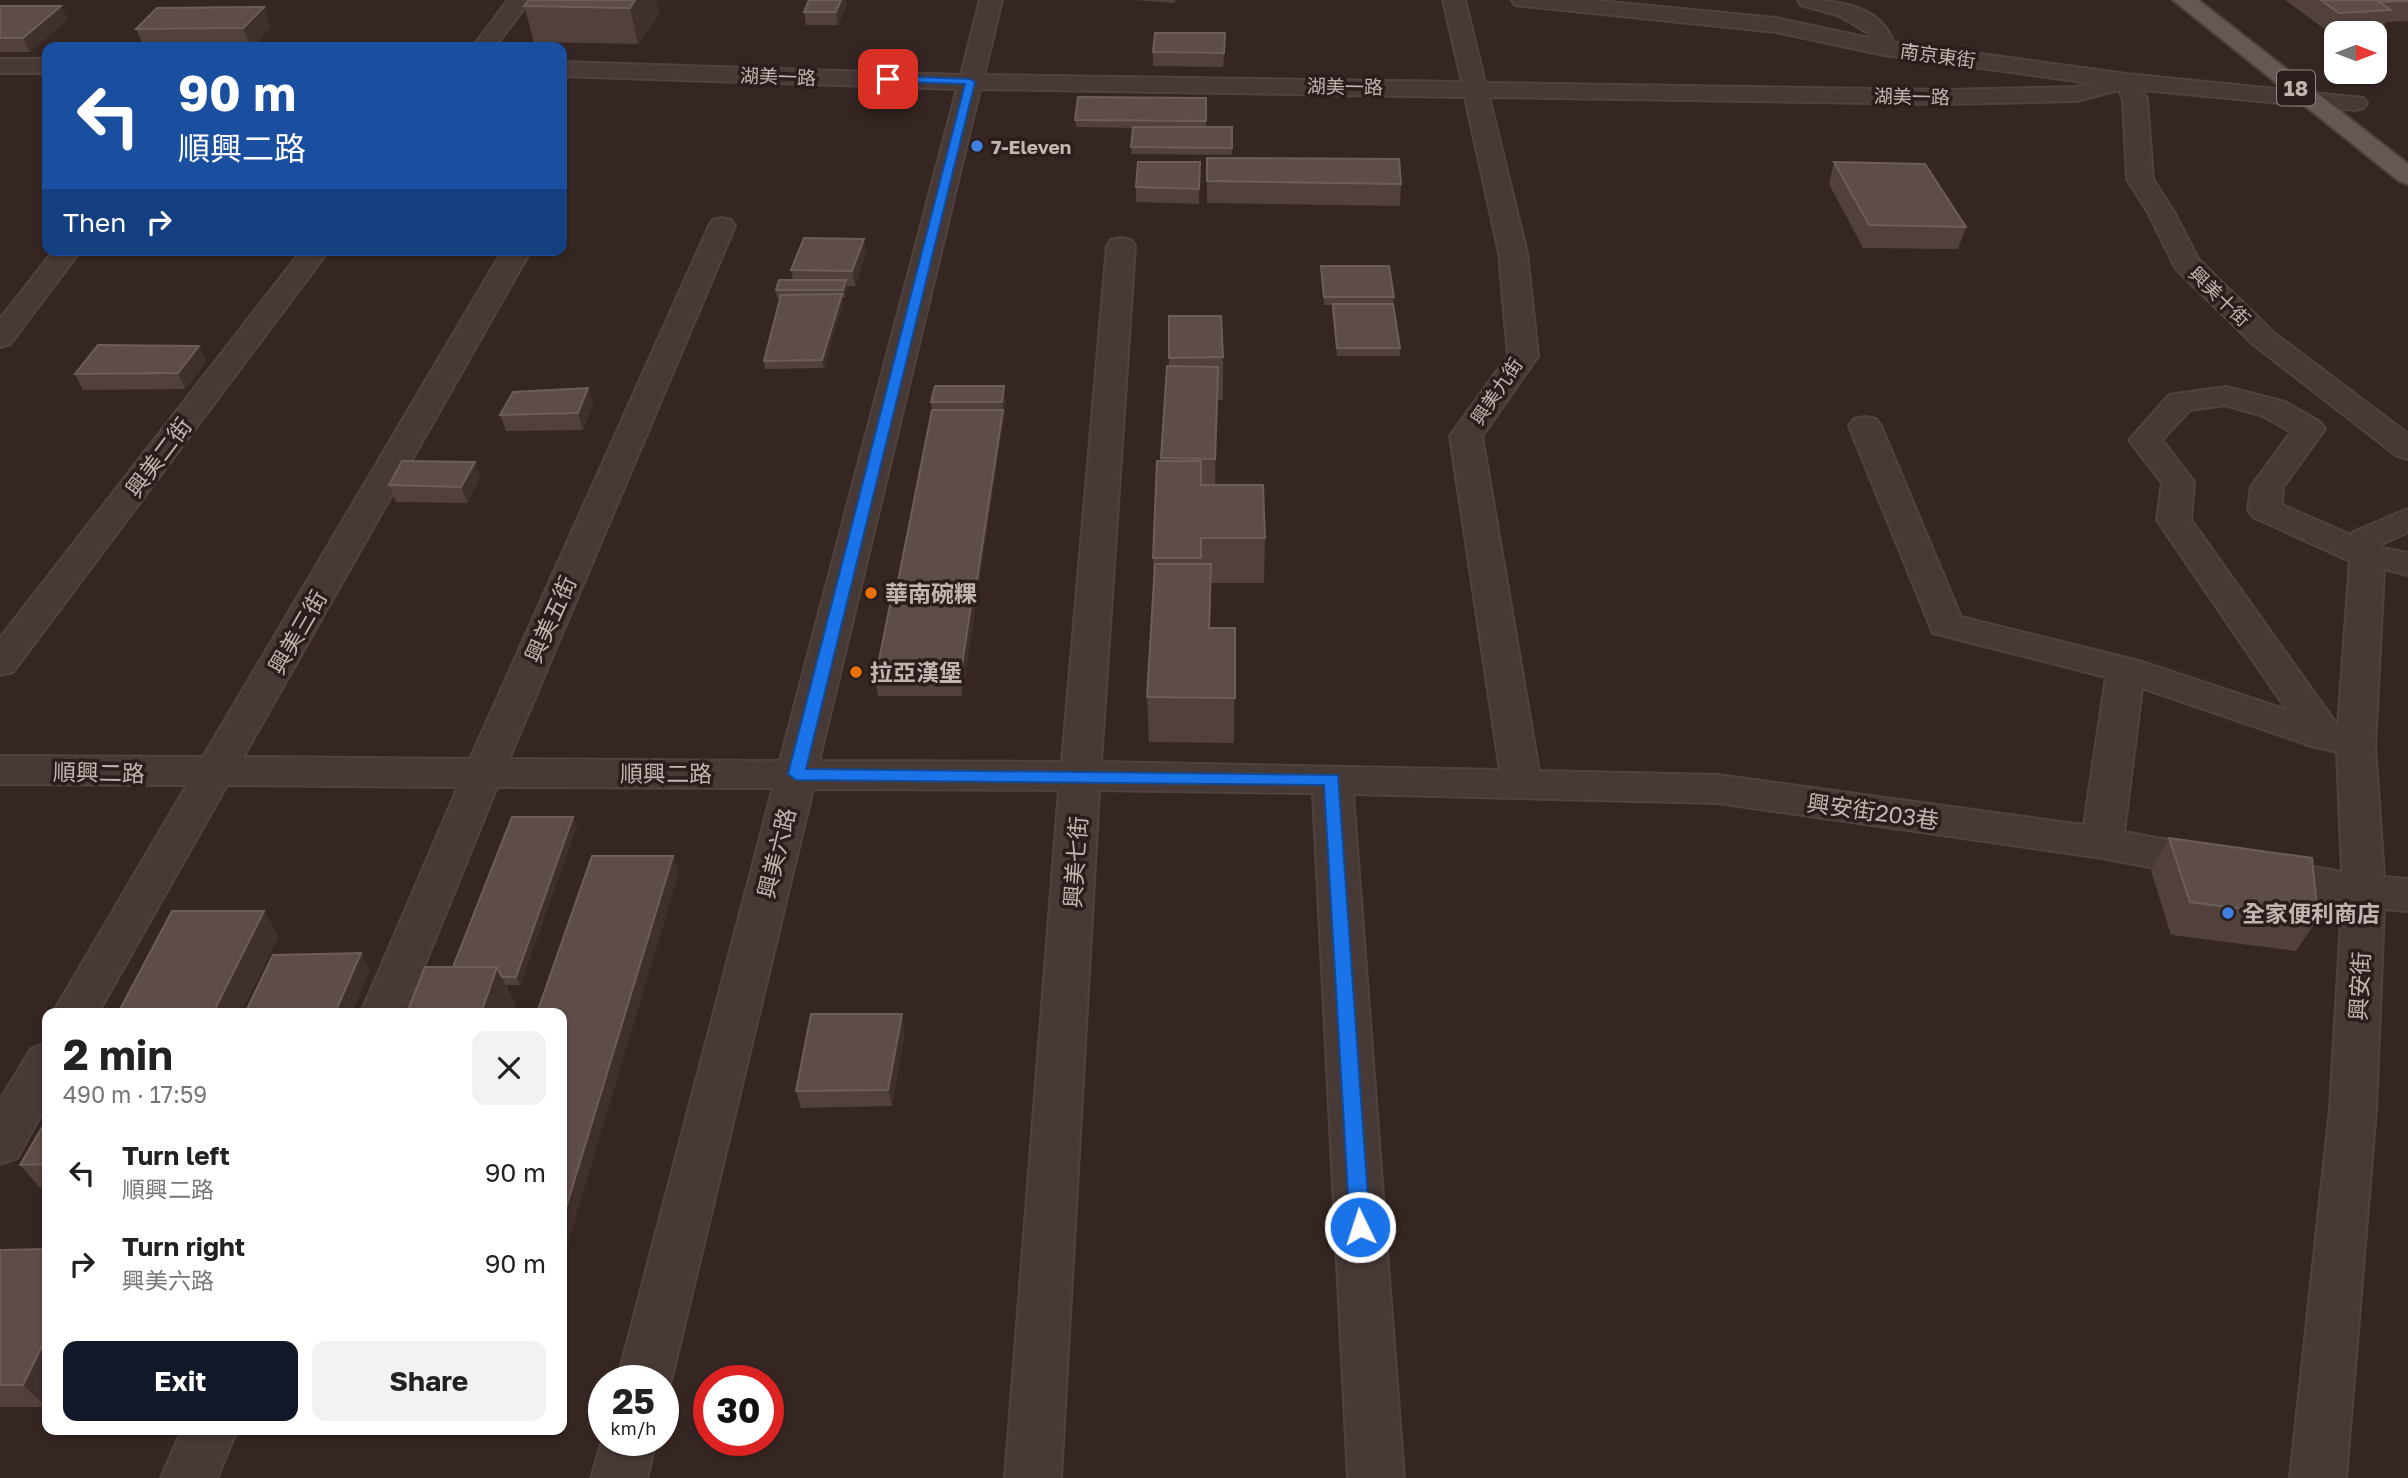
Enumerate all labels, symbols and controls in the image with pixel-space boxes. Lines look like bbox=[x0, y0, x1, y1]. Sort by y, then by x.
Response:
north arrow bbox=[2324, 21, 2387, 84]
map controls bbox=[2324, 21, 2387, 84]
street label: 南京東街 bbox=[1899, 38, 1977, 72]
pin bbox=[858, 49, 918, 109]
icon: arrive bbox=[869, 60, 907, 98]
text: 90 m bbox=[178, 63, 296, 122]
street label: 湖美一路 bbox=[740, 63, 816, 89]
icon: left bbox=[63, 70, 154, 161]
road number: 18 bbox=[2277, 70, 2315, 106]
street label: 湖美一路 bbox=[1307, 74, 1383, 98]
street label: 湖美一路 bbox=[1874, 84, 1950, 108]
text: 順興二路 bbox=[178, 129, 306, 167]
place label: 7-Eleven bbox=[991, 135, 1071, 158]
marker: 7-Eleven bbox=[969, 138, 985, 154]
icon: right bbox=[140, 203, 178, 241]
text: Then bbox=[63, 207, 126, 238]
street label: 興美十街 bbox=[2185, 261, 2255, 331]
street label: 興美九街 bbox=[1465, 353, 1527, 429]
street label: 興美二街 bbox=[119, 412, 197, 502]
street label: 興美五街 bbox=[519, 571, 581, 667]
place label: 華南碗粿 bbox=[885, 579, 977, 607]
street label: 興美三街 bbox=[262, 585, 332, 679]
marker: 華南碗粿 bbox=[863, 585, 879, 601]
place label: 拉亞漢堡 bbox=[870, 658, 962, 686]
marker: 拉亞漢堡 bbox=[848, 664, 864, 680]
street label: 順興二路 bbox=[53, 757, 145, 787]
street label: 順興二路 bbox=[620, 759, 712, 787]
street label: 興安街203巷 bbox=[1805, 788, 1941, 834]
street label: 興美六路 bbox=[751, 805, 801, 901]
street label: 興美七街 bbox=[1058, 815, 1092, 909]
place label: 全家便利商店 bbox=[2242, 899, 2380, 927]
marker: 全家便利商店 bbox=[2220, 905, 2236, 921]
street label: 興安街 bbox=[2343, 951, 2375, 1021]
text: 2 min bbox=[63, 1029, 173, 1079]
button: close bbox=[472, 1031, 546, 1105]
text: 490 m · 17:59 bbox=[63, 1080, 207, 1108]
text: Turn left bbox=[122, 1140, 230, 1171]
icon: left bbox=[63, 1154, 101, 1192]
text: 90 m bbox=[485, 1157, 546, 1188]
text: 順興二路 bbox=[122, 1175, 214, 1203]
position arrow bbox=[1323, 1190, 1397, 1264]
text: Turn right bbox=[122, 1231, 245, 1262]
icon: right bbox=[63, 1245, 101, 1283]
text: 90 m bbox=[485, 1248, 546, 1279]
text: 興美六路 bbox=[122, 1266, 214, 1294]
button: Exit bbox=[63, 1341, 298, 1421]
button: Share bbox=[312, 1341, 546, 1421]
speed limit sign: 30 bbox=[693, 1365, 784, 1456]
text: 25 bbox=[612, 1380, 655, 1422]
text: km/h bbox=[611, 1417, 656, 1439]

